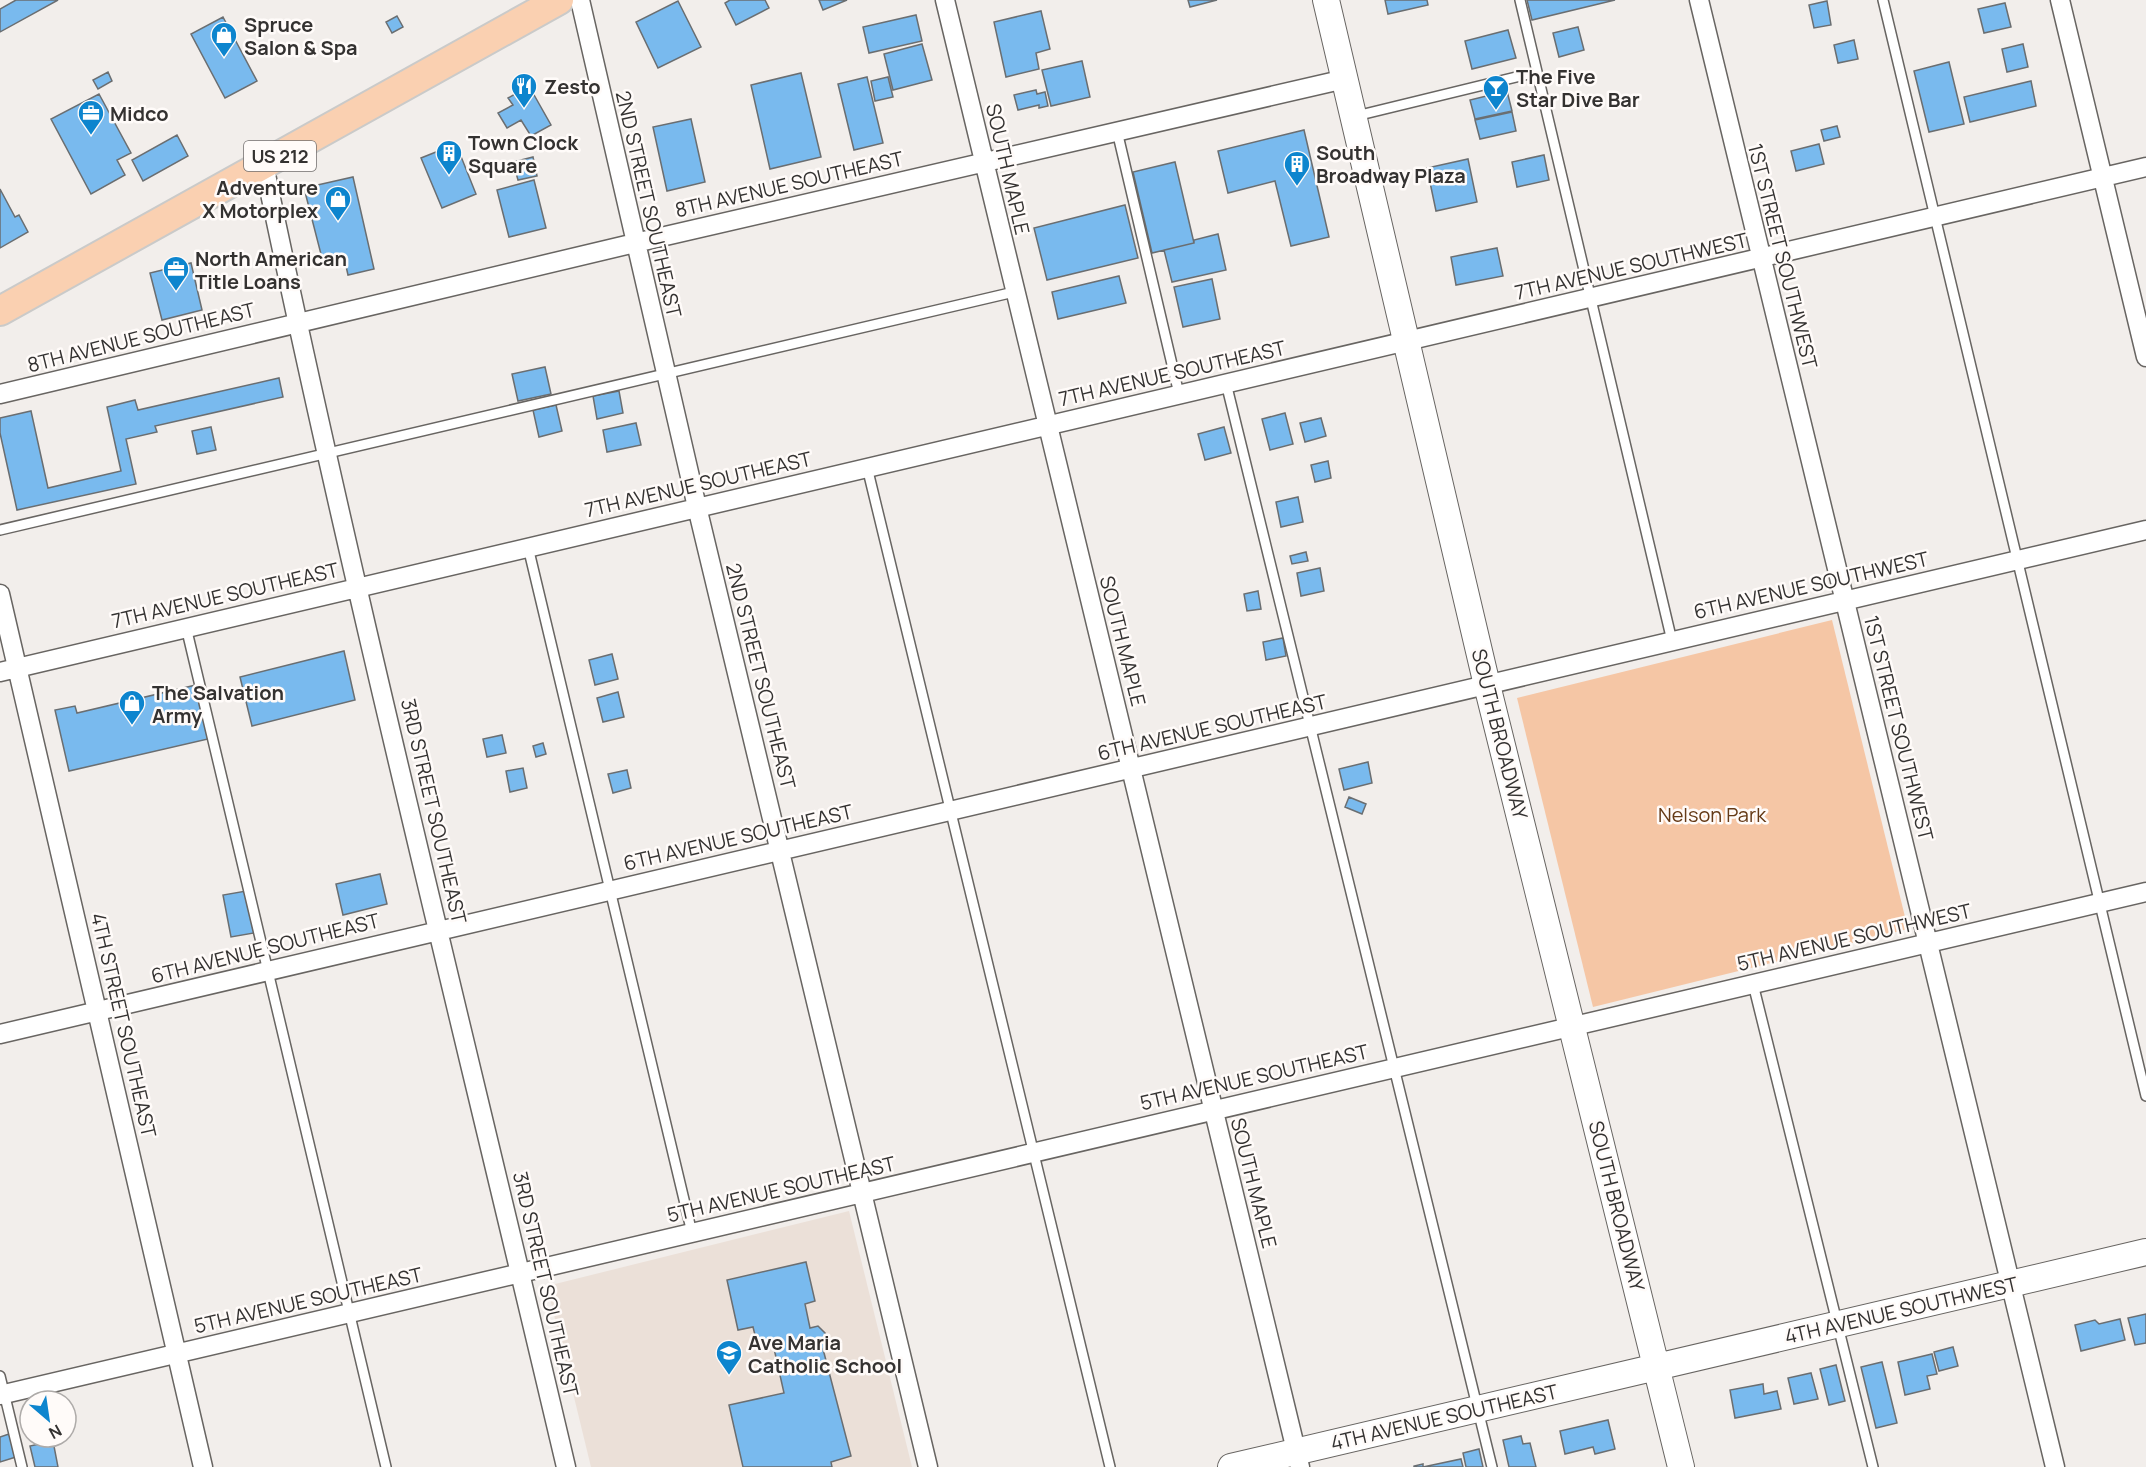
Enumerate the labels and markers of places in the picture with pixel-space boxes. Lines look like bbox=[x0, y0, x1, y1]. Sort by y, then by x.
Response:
place label: Spruce Salon & Spa bbox=[244, 11, 358, 61]
shop icon: Spruce Salon & Spa bbox=[209, 20, 239, 58]
place label: The Five Star Dive Bar bbox=[1516, 63, 1640, 113]
restaurant icon: Zesto bbox=[509, 71, 539, 109]
place label: Zesto bbox=[544, 73, 601, 100]
bar icon: The Five Star Dive Bar bbox=[1481, 73, 1511, 111]
office icon: Midco bbox=[76, 98, 106, 136]
place label: Midco bbox=[110, 100, 169, 127]
place label: Town Clock Square bbox=[468, 129, 579, 179]
building icon: Town Clock Square bbox=[434, 138, 464, 176]
place label: South Broadway Plaza bbox=[1316, 139, 1466, 189]
building icon: South Broadway Plaza bbox=[1282, 149, 1312, 187]
place label: Adventure X Motorplex bbox=[202, 174, 318, 224]
shop icon: Adventure X Motorplex bbox=[323, 184, 353, 222]
place label: North American Title Loans bbox=[195, 245, 347, 295]
office icon: North American Title Loans bbox=[161, 254, 191, 292]
place label: The Salvation Army bbox=[152, 679, 284, 729]
shop icon: The Salvation Army bbox=[117, 688, 147, 726]
place label: Ave Maria Catholic School bbox=[748, 1329, 902, 1379]
school or university icon: Ave Maria Catholic School bbox=[714, 1338, 744, 1376]

